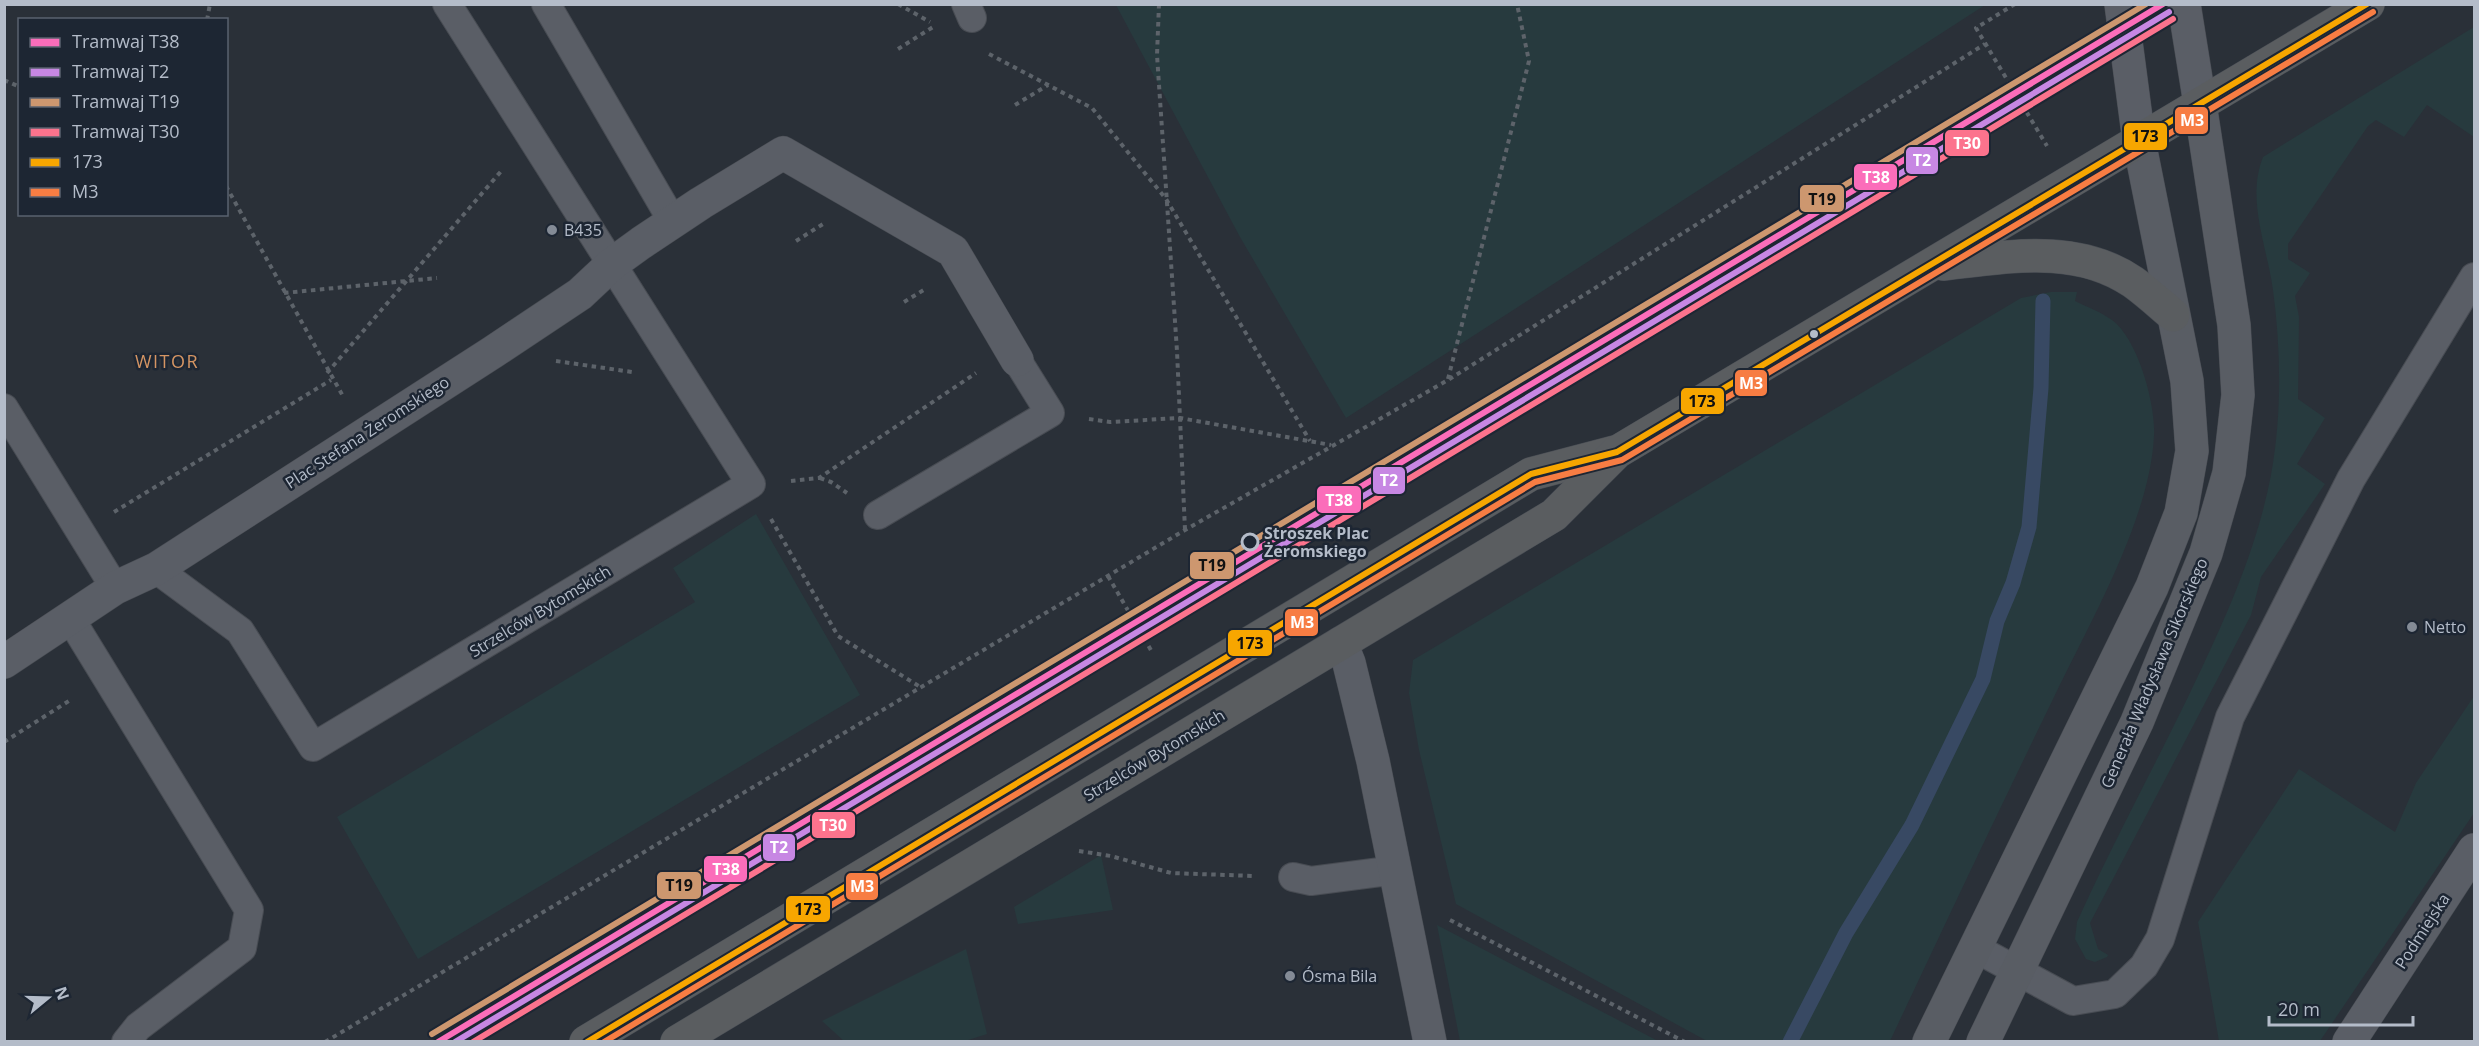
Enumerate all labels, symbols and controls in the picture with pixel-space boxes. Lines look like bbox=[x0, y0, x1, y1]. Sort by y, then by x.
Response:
legend bbox=[18, 18, 228, 216]
text: Tramwaj T38 bbox=[72, 29, 180, 53]
text: Tramwaj T2 bbox=[72, 59, 169, 83]
text: Tramwaj T19 bbox=[72, 89, 180, 113]
line badge: M3 bbox=[2174, 106, 2209, 135]
text: M3 bbox=[2180, 109, 2204, 131]
text: Tramwaj T30 bbox=[72, 119, 180, 143]
line badge: 173 bbox=[2123, 122, 2168, 151]
text: 173 bbox=[2131, 125, 2159, 147]
line badge: T30 bbox=[1944, 129, 1990, 157]
text: T30 bbox=[1953, 132, 1981, 154]
line badge: T2 bbox=[1905, 146, 1939, 175]
text: 173 bbox=[72, 149, 103, 173]
text: T2 bbox=[1913, 149, 1931, 171]
line badge: T38 bbox=[1853, 163, 1898, 191]
text: T38 bbox=[1862, 166, 1890, 188]
text: M3 bbox=[72, 179, 98, 203]
line badge: T19 bbox=[1799, 184, 1845, 213]
text: T19 bbox=[1808, 188, 1836, 210]
place label: B435 bbox=[564, 219, 602, 241]
marker: B435 bbox=[545, 223, 559, 237]
unlabelled marker bbox=[1808, 328, 1820, 340]
district label: WITOR bbox=[135, 349, 199, 373]
line badge: M3 bbox=[1734, 369, 1768, 397]
street label: Plac Stefana Żeromskiego bbox=[281, 371, 453, 493]
text: M3 bbox=[1739, 372, 1763, 394]
line badge: 173 bbox=[1680, 387, 1725, 415]
text: 173 bbox=[1688, 390, 1716, 412]
line badge: T2 bbox=[1372, 466, 1406, 495]
text: T2 bbox=[1380, 469, 1398, 491]
line badge: T38 bbox=[1316, 485, 1362, 514]
text: T38 bbox=[1325, 489, 1353, 511]
place label: Stroszek Plac Żeromskiego bbox=[1264, 522, 1369, 562]
marker: Stroszek Plac Żeromskiego bbox=[1241, 533, 1259, 551]
line badge: T19 bbox=[1189, 551, 1235, 580]
text: T19 bbox=[1198, 554, 1226, 576]
street label: Generała Władysława Sikorskiego bbox=[2095, 554, 2213, 792]
street label: Strzelców Bytomskich bbox=[465, 560, 615, 662]
line badge: M3 bbox=[1284, 608, 1319, 637]
text: M3 bbox=[1290, 611, 1314, 633]
place label: Netto bbox=[2424, 616, 2466, 638]
marker: Netto bbox=[2405, 620, 2419, 634]
line badge: 173 bbox=[1227, 629, 1273, 657]
text: 173 bbox=[1236, 632, 1264, 654]
street label: Strzelców Bytomskich bbox=[1079, 704, 1229, 806]
line badge: T30 bbox=[811, 811, 856, 839]
text: T30 bbox=[819, 814, 847, 836]
line badge: T2 bbox=[762, 833, 796, 862]
text: T2 bbox=[770, 836, 788, 858]
line badge: T38 bbox=[703, 855, 748, 883]
text: T38 bbox=[712, 858, 740, 880]
line badge: T19 bbox=[656, 871, 702, 900]
line badge: M3 bbox=[845, 872, 879, 901]
text: T19 bbox=[665, 874, 693, 896]
text: M3 bbox=[850, 875, 874, 897]
street label: Podmiejska bbox=[2389, 889, 2455, 973]
line badge: 173 bbox=[785, 895, 831, 923]
text: 173 bbox=[794, 898, 822, 920]
place label: Ósma Bila bbox=[1302, 965, 1377, 987]
north arrow bbox=[18, 968, 78, 1028]
marker: Ósma Bila bbox=[1283, 969, 1297, 983]
text: N bbox=[50, 983, 75, 1003]
scale bar bbox=[2269, 989, 2413, 1027]
text: 20 m bbox=[2278, 997, 2320, 1021]

